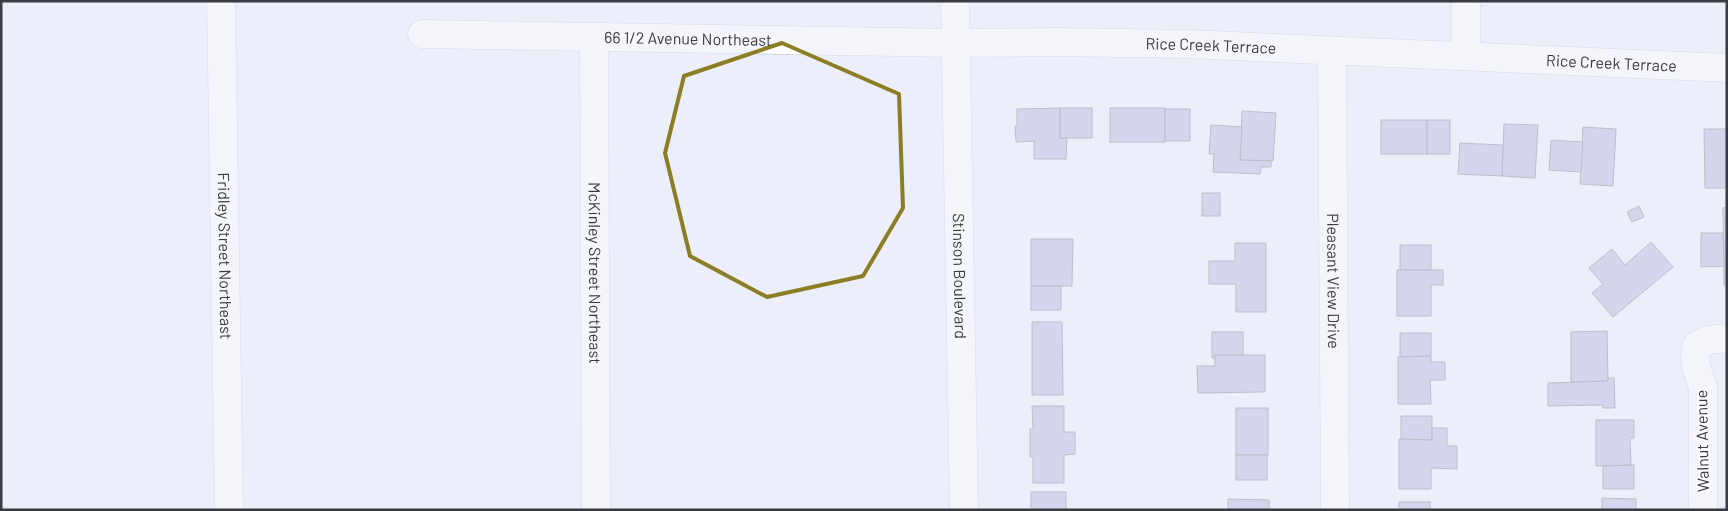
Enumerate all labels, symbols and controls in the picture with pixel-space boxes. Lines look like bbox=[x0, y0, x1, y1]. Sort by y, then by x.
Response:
street label: 66 1/2 Avenue Northeast bbox=[604, 27, 772, 49]
street label: Rice Creek Terrace bbox=[1145, 33, 1277, 57]
street label: Rice Creek Terrace bbox=[1546, 50, 1677, 75]
street label: Fridley Street Northeast bbox=[215, 172, 236, 340]
street label: McKinley Street Northeast bbox=[586, 182, 605, 364]
street label: Stinson Boulevard bbox=[950, 213, 971, 339]
street label: Pleasant View Drive bbox=[1324, 213, 1344, 349]
street label: Walnut Avenue bbox=[1691, 390, 1712, 492]

